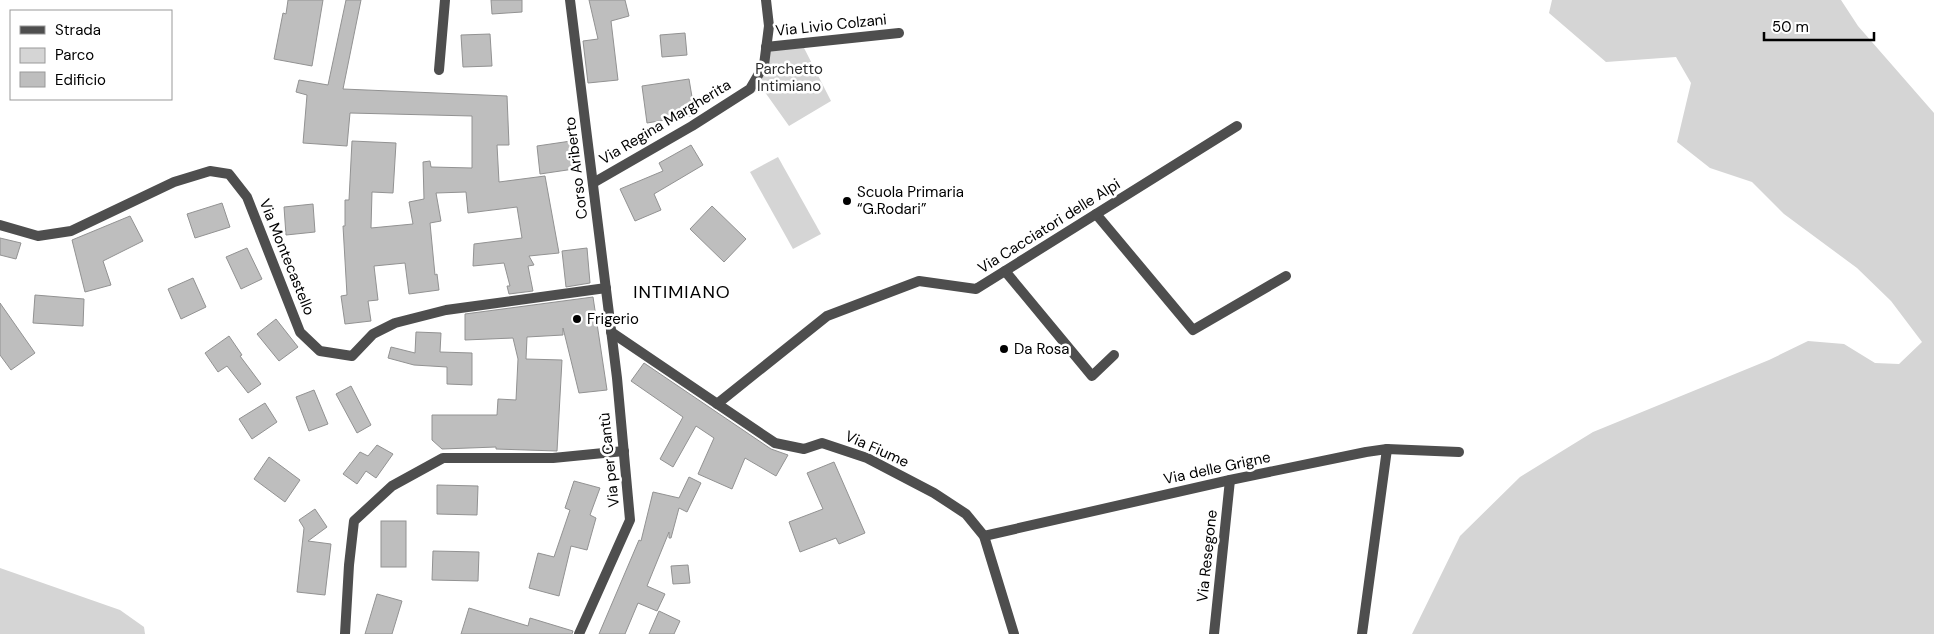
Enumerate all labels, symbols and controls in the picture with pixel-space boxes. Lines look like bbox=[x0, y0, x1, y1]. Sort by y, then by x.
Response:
street label: Via Livio Colzani bbox=[774, 9, 888, 41]
legend bbox=[10, 10, 172, 100]
scale bar bbox=[1764, 10, 1874, 42]
text: 50 m bbox=[1772, 17, 1809, 37]
text: Strada bbox=[55, 20, 101, 40]
text: Parco bbox=[55, 45, 94, 65]
park label: Parchetto Intimiano bbox=[755, 59, 823, 96]
text: Edificio bbox=[55, 70, 106, 90]
street label: Via Regina Margherita bbox=[595, 75, 735, 169]
street label: Corso Ariberto bbox=[560, 116, 592, 220]
street label: Via Cacciatori delle Alpi bbox=[974, 174, 1124, 278]
place label: Scuola Primaria “G.Rodari” bbox=[857, 182, 964, 219]
marker: Scuola Primaria “G.Rodari” bbox=[841, 195, 853, 207]
street label: Via Montecastello bbox=[255, 196, 320, 318]
district label: INTIMIANO bbox=[633, 280, 731, 304]
place label: Frigerio bbox=[587, 309, 639, 329]
marker: Frigerio bbox=[571, 313, 583, 325]
place label: Da Rosa bbox=[1014, 339, 1070, 359]
marker: Da Rosa bbox=[998, 343, 1010, 355]
street label: Via per Cantù bbox=[594, 412, 624, 508]
street label: Via Fiume bbox=[842, 426, 912, 472]
street label: Via delle Grigne bbox=[1162, 447, 1272, 489]
street label: Via Resegone bbox=[1192, 509, 1222, 603]

